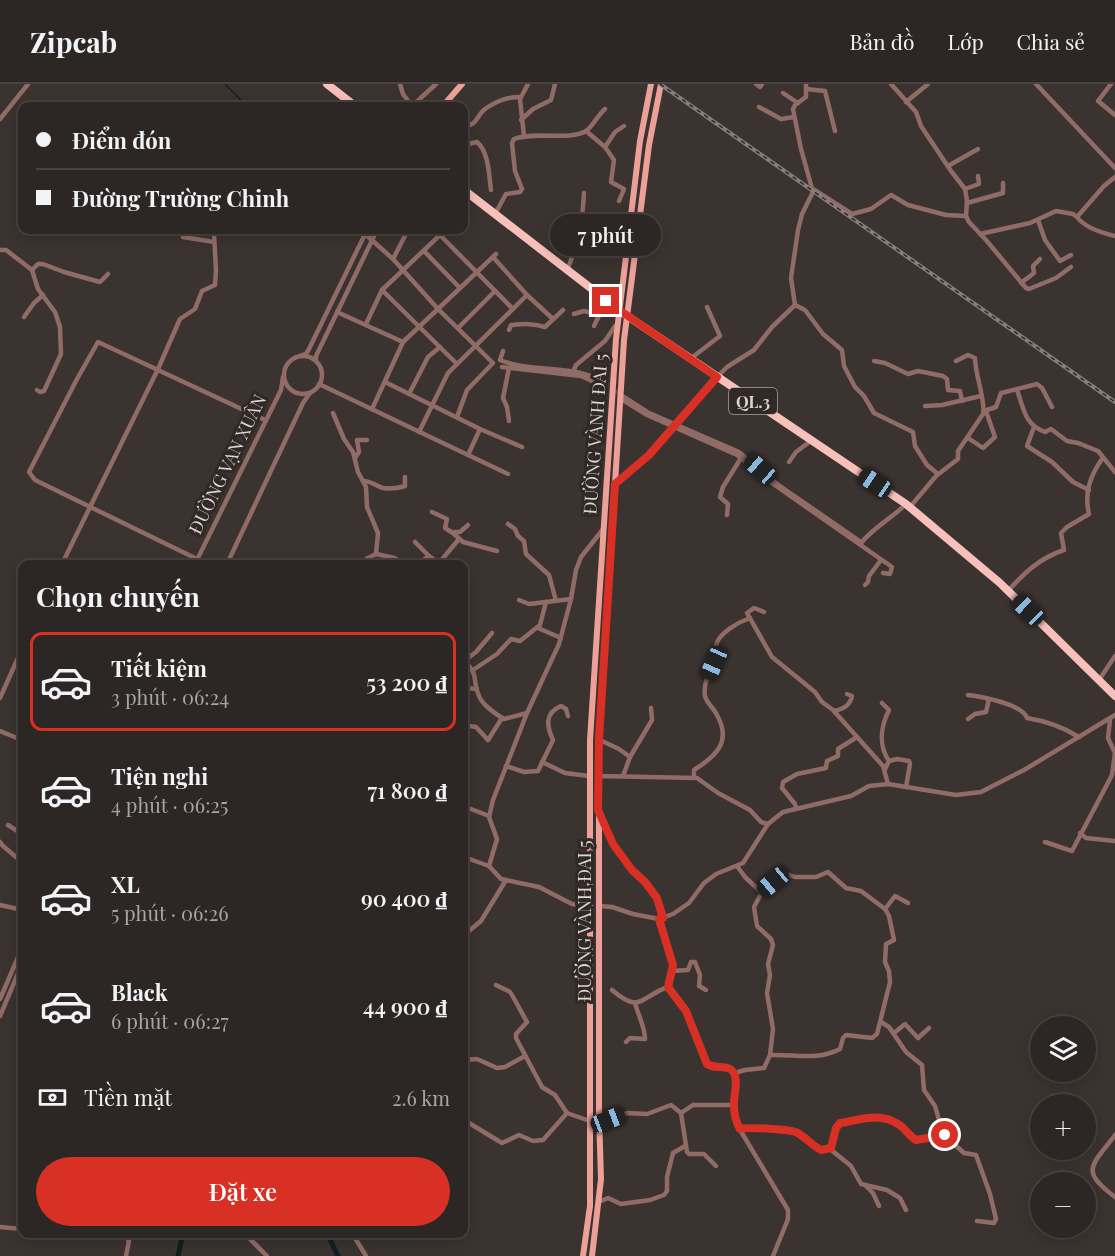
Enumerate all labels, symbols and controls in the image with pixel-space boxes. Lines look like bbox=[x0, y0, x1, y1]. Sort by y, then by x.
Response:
text: Zipcab bbox=[30, 23, 117, 60]
text: Bản đồ bbox=[850, 27, 915, 55]
text: Lớp bbox=[948, 27, 984, 55]
text: Chia sẻ bbox=[1017, 27, 1085, 55]
text: Điểm đón bbox=[72, 125, 171, 155]
text: Đường Trường Chinh bbox=[72, 183, 289, 213]
callout: 7 phút bbox=[550, 214, 662, 256]
text: 7 phút bbox=[577, 221, 634, 248]
route end bbox=[592, 287, 619, 314]
street label: ĐƯỜNG VÀNH ĐAI 5 bbox=[577, 353, 613, 515]
road number: QL.3 bbox=[729, 388, 777, 414]
street label: ĐƯỜNG VẠN XUÂN bbox=[183, 390, 271, 538]
car bbox=[741, 450, 779, 488]
car bbox=[855, 465, 895, 501]
text: Chọn chuyến bbox=[36, 578, 200, 614]
car bbox=[1009, 591, 1047, 629]
car bbox=[698, 643, 730, 683]
text: Tiết kiệm bbox=[111, 653, 207, 683]
icon: car bbox=[39, 655, 93, 709]
text: 53 200 ₫ bbox=[366, 667, 447, 697]
text: 3 phút · 06:24 bbox=[111, 683, 229, 710]
text: Tiện nghi bbox=[111, 761, 208, 791]
icon: car bbox=[39, 763, 93, 817]
text: 71 800 ₫ bbox=[367, 775, 447, 805]
text: 4 phút · 06:25 bbox=[111, 791, 228, 818]
street label: ĐƯỜNG VÀNH ĐAI 5 bbox=[572, 840, 596, 1002]
car bbox=[753, 864, 793, 900]
text: XL bbox=[111, 869, 140, 899]
icon: car bbox=[39, 871, 93, 925]
text: 90 400 ₫ bbox=[361, 883, 447, 913]
text: 5 phút · 06:26 bbox=[111, 899, 229, 926]
text: Black bbox=[111, 977, 168, 1007]
icon: car bbox=[39, 979, 93, 1033]
text: 44 900 ₫ bbox=[363, 991, 447, 1021]
text: 6 phút · 06:27 bbox=[111, 1007, 229, 1034]
map controls bbox=[1030, 1016, 1096, 1238]
button: layers bbox=[1030, 1016, 1096, 1082]
icon: cash bbox=[36, 1081, 69, 1114]
text: Tiền mặt bbox=[84, 1082, 172, 1112]
text: 2.6 km bbox=[392, 1084, 450, 1111]
button: + bbox=[1030, 1094, 1096, 1160]
car bbox=[588, 1105, 628, 1135]
route start bbox=[931, 1121, 958, 1148]
button: Đặt xe bbox=[36, 1157, 450, 1226]
button: − bbox=[1030, 1172, 1096, 1238]

